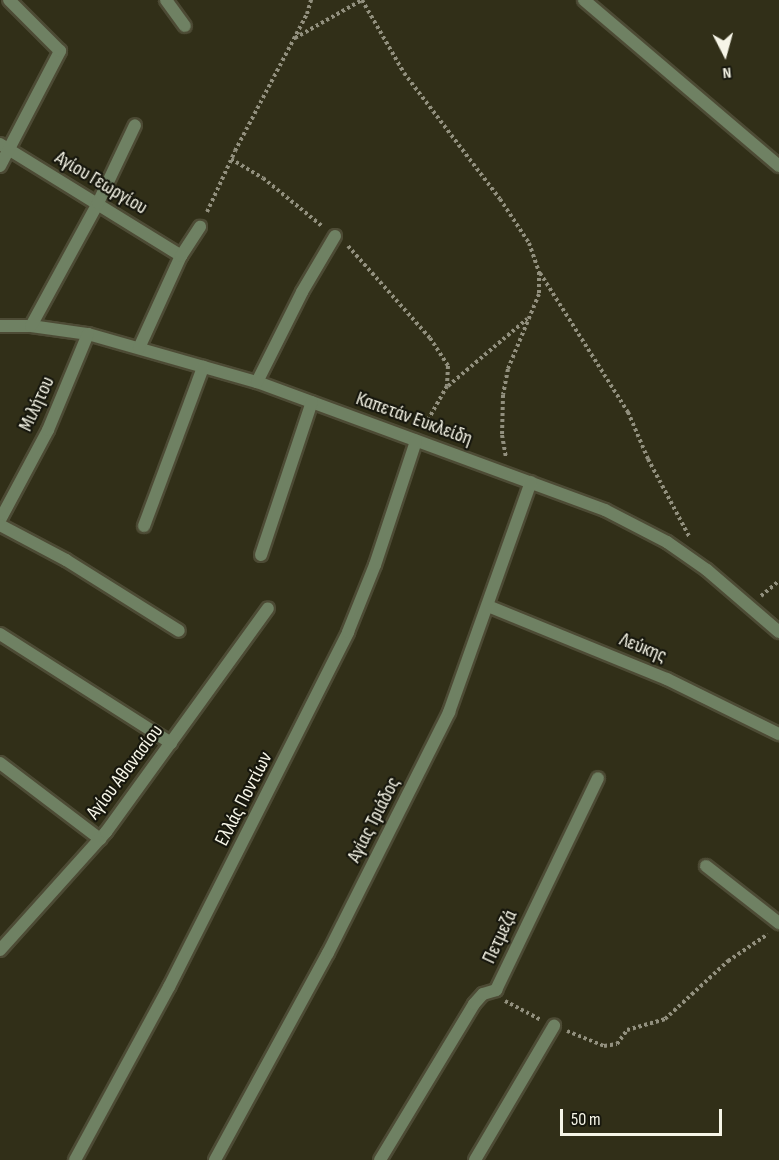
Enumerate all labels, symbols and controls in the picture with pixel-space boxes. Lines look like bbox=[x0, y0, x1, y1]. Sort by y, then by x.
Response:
north arrow bbox=[695, 24, 755, 84]
text: N bbox=[722, 63, 732, 82]
street label: Αγίου Γεωργίου bbox=[50, 146, 152, 220]
street label: Μιλήτου bbox=[14, 373, 60, 435]
street label: Καπετάν Ευκλείδη bbox=[353, 387, 475, 451]
street label: Λεύκης bbox=[616, 628, 670, 668]
street label: Αγίου Αθανασίου bbox=[82, 720, 168, 824]
street label: Ελλάς Ποντίων bbox=[210, 748, 278, 850]
street label: Αγίας Τριάδος bbox=[342, 773, 406, 867]
street label: Πετμεζά bbox=[477, 907, 523, 967]
scale bar bbox=[563, 1097, 725, 1135]
text: 50 m bbox=[571, 1109, 601, 1130]

